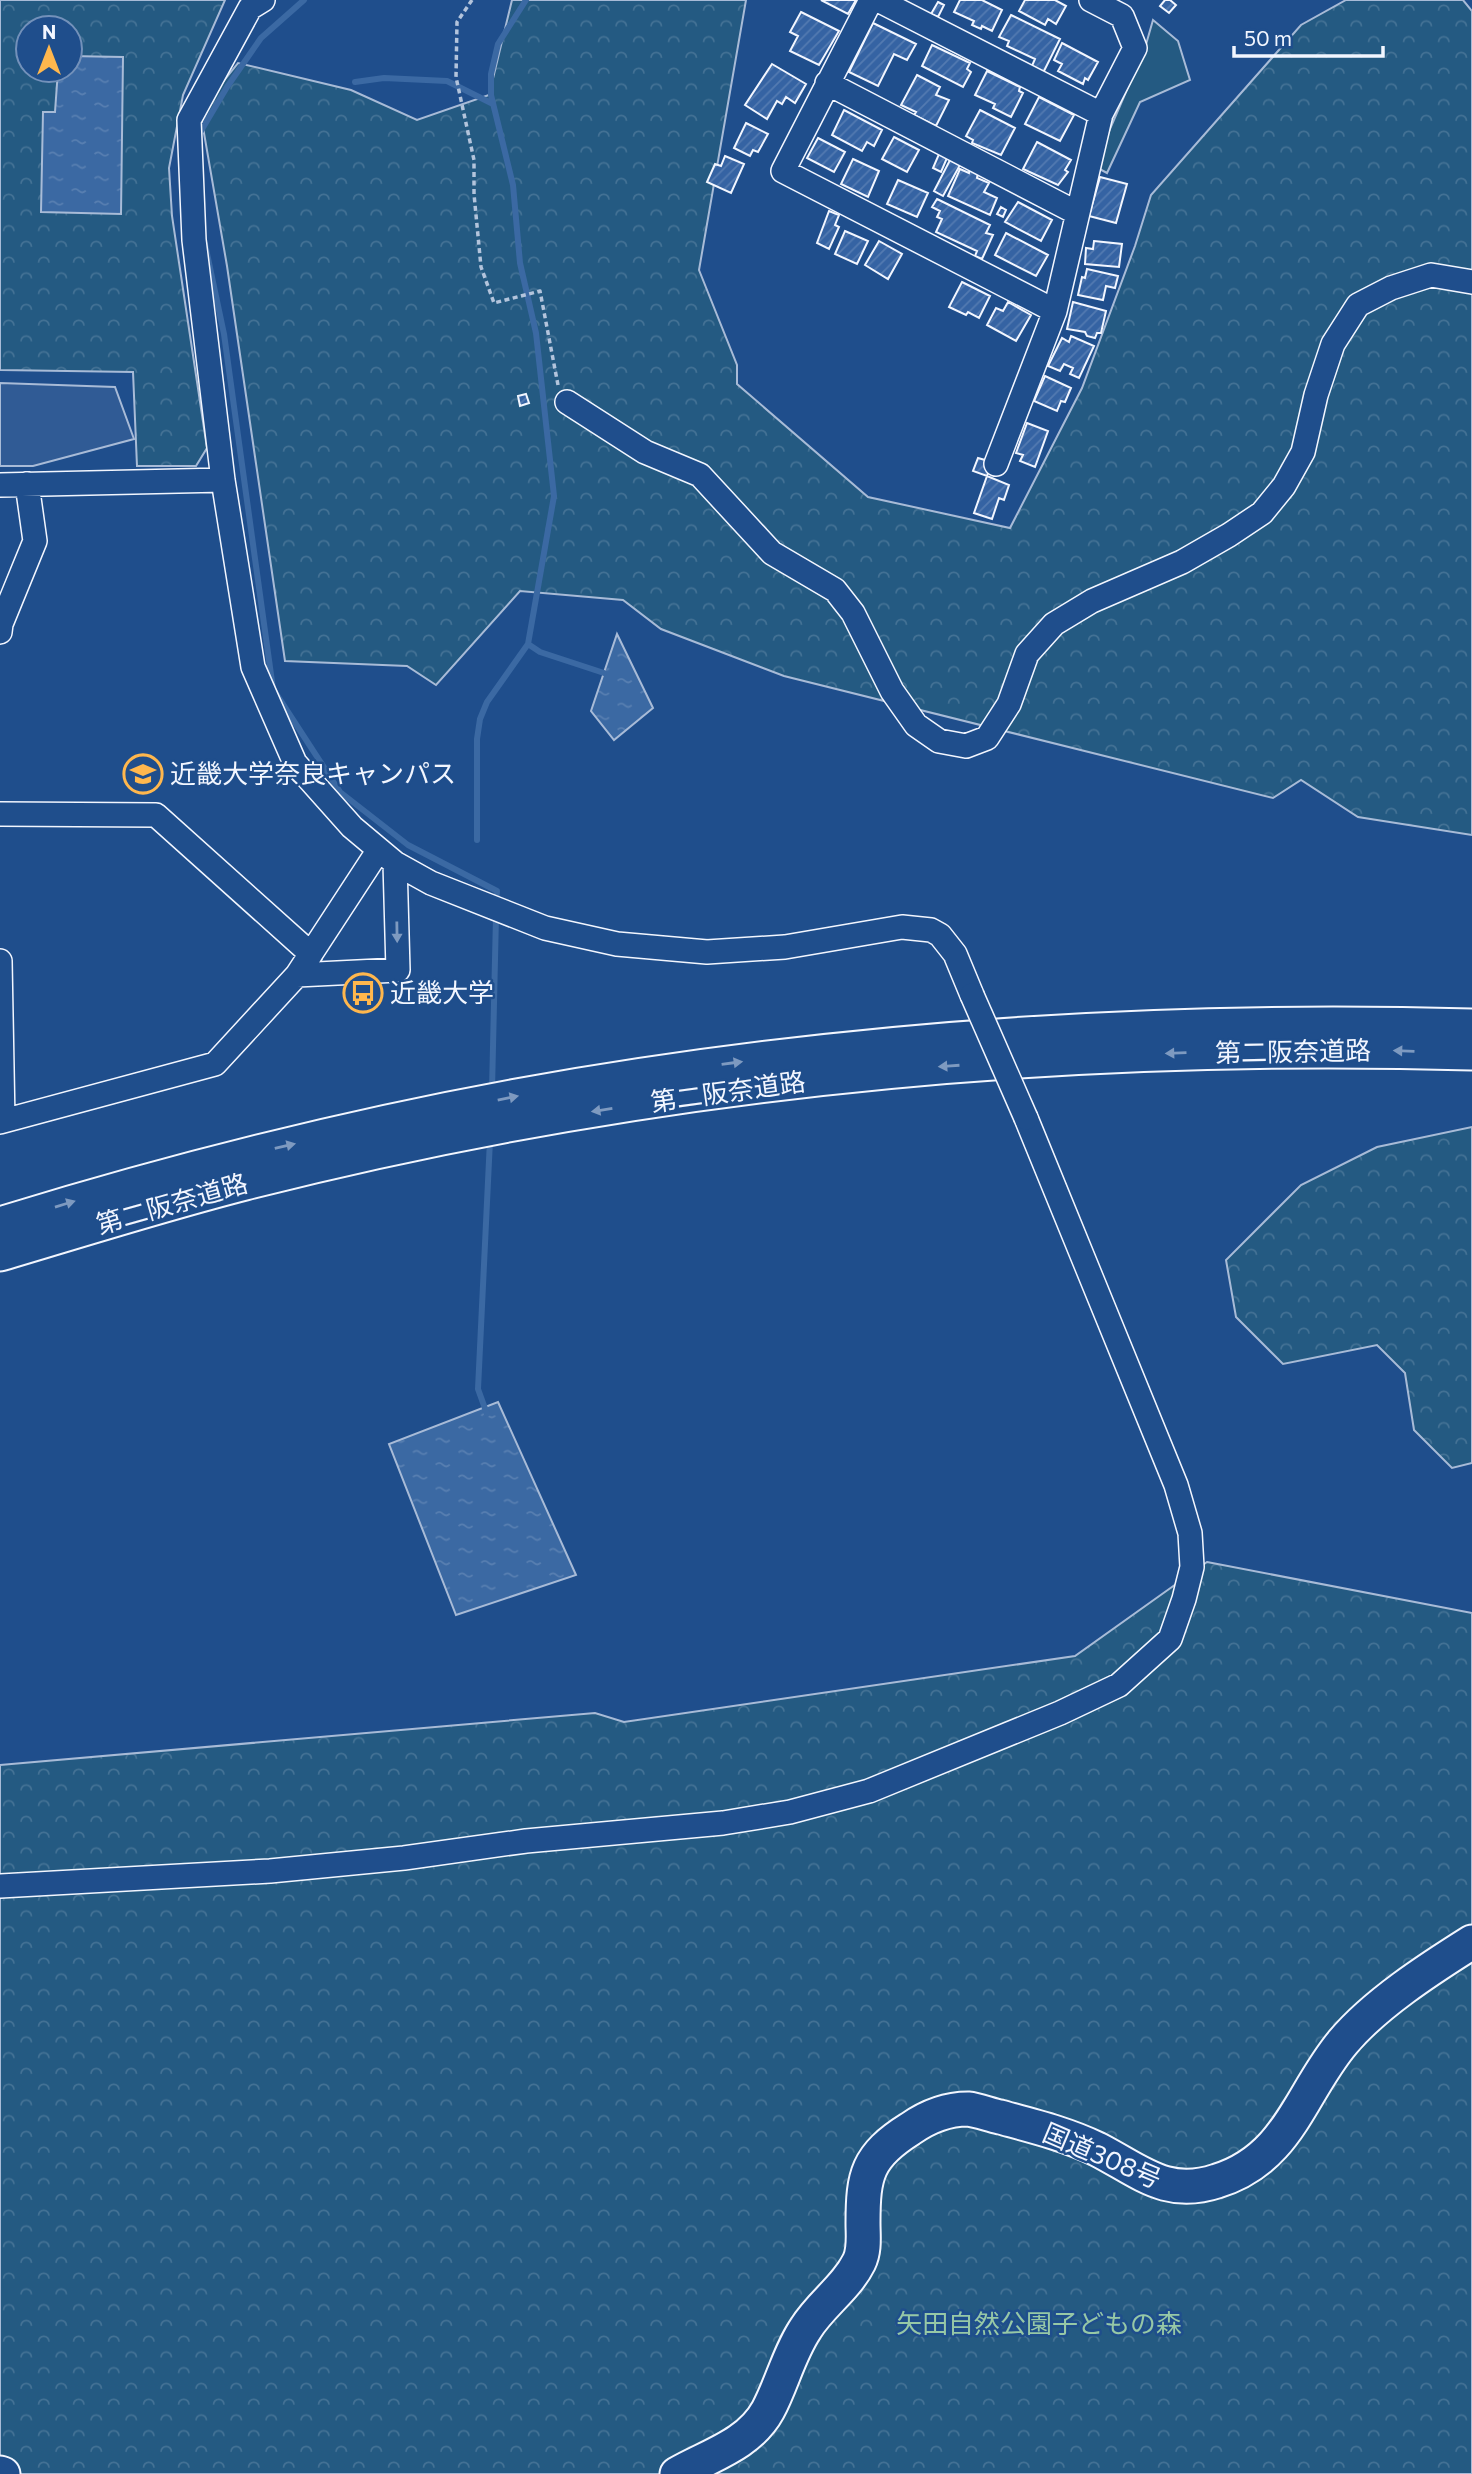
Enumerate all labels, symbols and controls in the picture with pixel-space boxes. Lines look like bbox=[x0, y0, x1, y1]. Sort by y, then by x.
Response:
north arrow bbox=[14, 14, 84, 84]
scale bar bbox=[1234, 14, 1383, 58]
text: N bbox=[42, 20, 56, 43]
text: 50 m bbox=[1244, 25, 1292, 50]
school or university icon: 近畿大学奈良キャンパス bbox=[122, 753, 164, 795]
place label: 近畿大学奈良キャンパス bbox=[170, 757, 456, 788]
one-way arrow bbox=[391, 921, 403, 943]
bus stop icon: 近畿大学 bbox=[342, 972, 384, 1014]
place label: 近畿大学 bbox=[390, 976, 494, 1007]
street label: 第二阪奈道路 bbox=[1215, 1034, 1371, 1067]
one-way arrow bbox=[1393, 1046, 1415, 1057]
one-way arrow bbox=[1165, 1048, 1187, 1059]
one-way arrow bbox=[721, 1057, 743, 1068]
one-way arrow bbox=[938, 1061, 960, 1072]
street label: 第二阪奈道路 bbox=[648, 1064, 807, 1117]
one-way arrow bbox=[497, 1092, 519, 1103]
one-way arrow bbox=[591, 1105, 613, 1116]
one-way arrow bbox=[274, 1140, 296, 1151]
street label: 第二阪奈道路 bbox=[92, 1166, 251, 1239]
one-way arrow bbox=[55, 1199, 76, 1209]
street label: 国道308号 bbox=[1039, 2116, 1166, 2193]
park label: 矢田自然公園子どもの森 bbox=[896, 2307, 1182, 2338]

